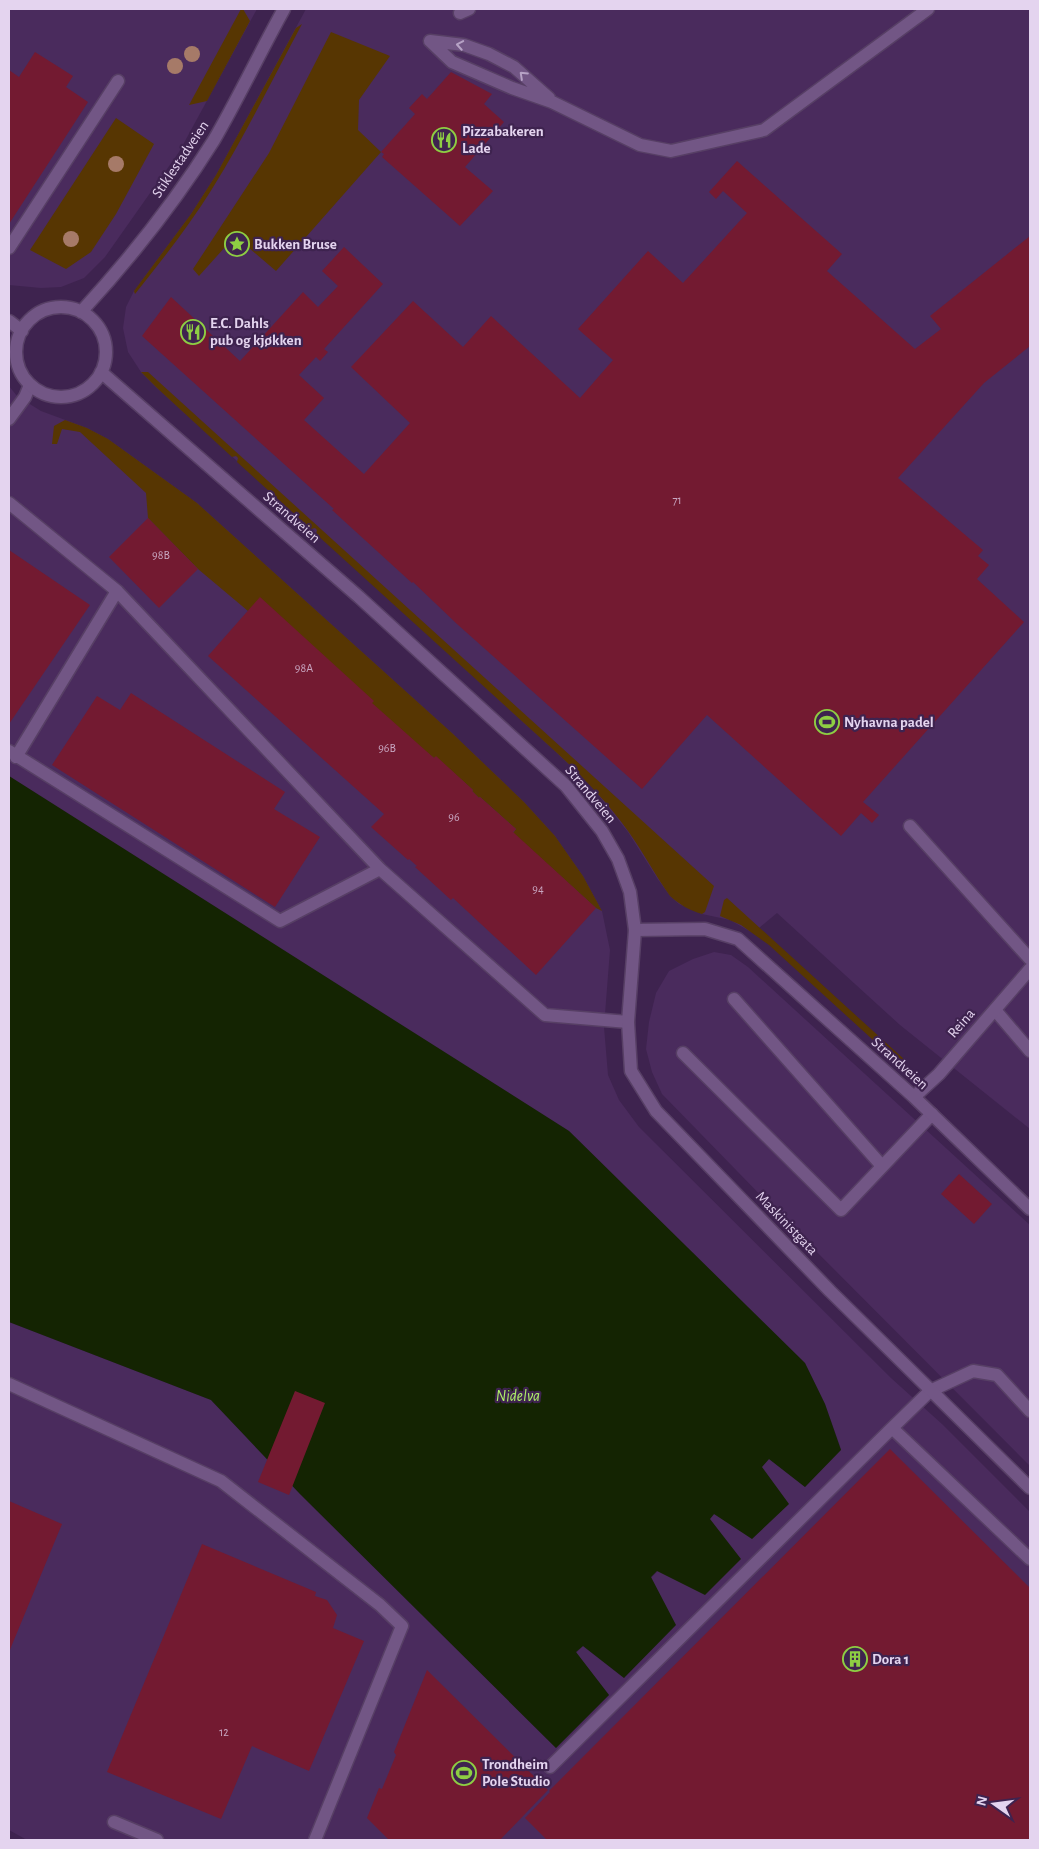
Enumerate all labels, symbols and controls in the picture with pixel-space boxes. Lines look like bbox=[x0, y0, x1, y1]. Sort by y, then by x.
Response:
one-way arrow bbox=[456, 40, 465, 50]
one-way arrow bbox=[519, 72, 528, 81]
street label: Stiklestadveien bbox=[149, 118, 212, 200]
place label: Pizzabakeren Lade bbox=[462, 124, 544, 156]
restaurant icon: Pizzabakeren Lade bbox=[431, 127, 457, 153]
place icon: Bukken Bruse bbox=[224, 231, 250, 257]
place label: Bukken Bruse bbox=[254, 237, 337, 252]
place label: E.C. Dahls pub og kjøkken bbox=[210, 316, 302, 348]
restaurant icon: E.C. Dahls pub og kjøkken bbox=[180, 319, 206, 345]
street label: Strandveien bbox=[260, 489, 323, 546]
house number: 71 bbox=[672, 494, 682, 506]
house number: 98B bbox=[152, 549, 170, 561]
house number: 98A bbox=[295, 662, 313, 674]
sports icon: Nyhavna padel bbox=[814, 709, 840, 735]
place label: Nyhavna padel bbox=[844, 715, 934, 730]
house number: 96B bbox=[378, 742, 396, 754]
street label: Strandveien bbox=[562, 763, 619, 826]
house number: 96 bbox=[448, 811, 460, 823]
house number: 94 bbox=[532, 883, 544, 895]
street label: Reina bbox=[945, 1006, 978, 1041]
street label: Strandveien bbox=[869, 1034, 931, 1092]
street label: Maskinistgata bbox=[753, 1189, 820, 1258]
water label: Nidelva bbox=[496, 1388, 540, 1404]
building icon: Dora 1 bbox=[842, 1646, 868, 1672]
place label: Dora 1 bbox=[872, 1652, 909, 1667]
house number: 12 bbox=[219, 1726, 229, 1738]
place label: Trondheim Pole Studio bbox=[482, 1757, 550, 1789]
sports icon: Trondheim Pole Studio bbox=[451, 1760, 477, 1786]
north arrow bbox=[969, 1779, 1019, 1829]
text: N bbox=[974, 1795, 990, 1808]

